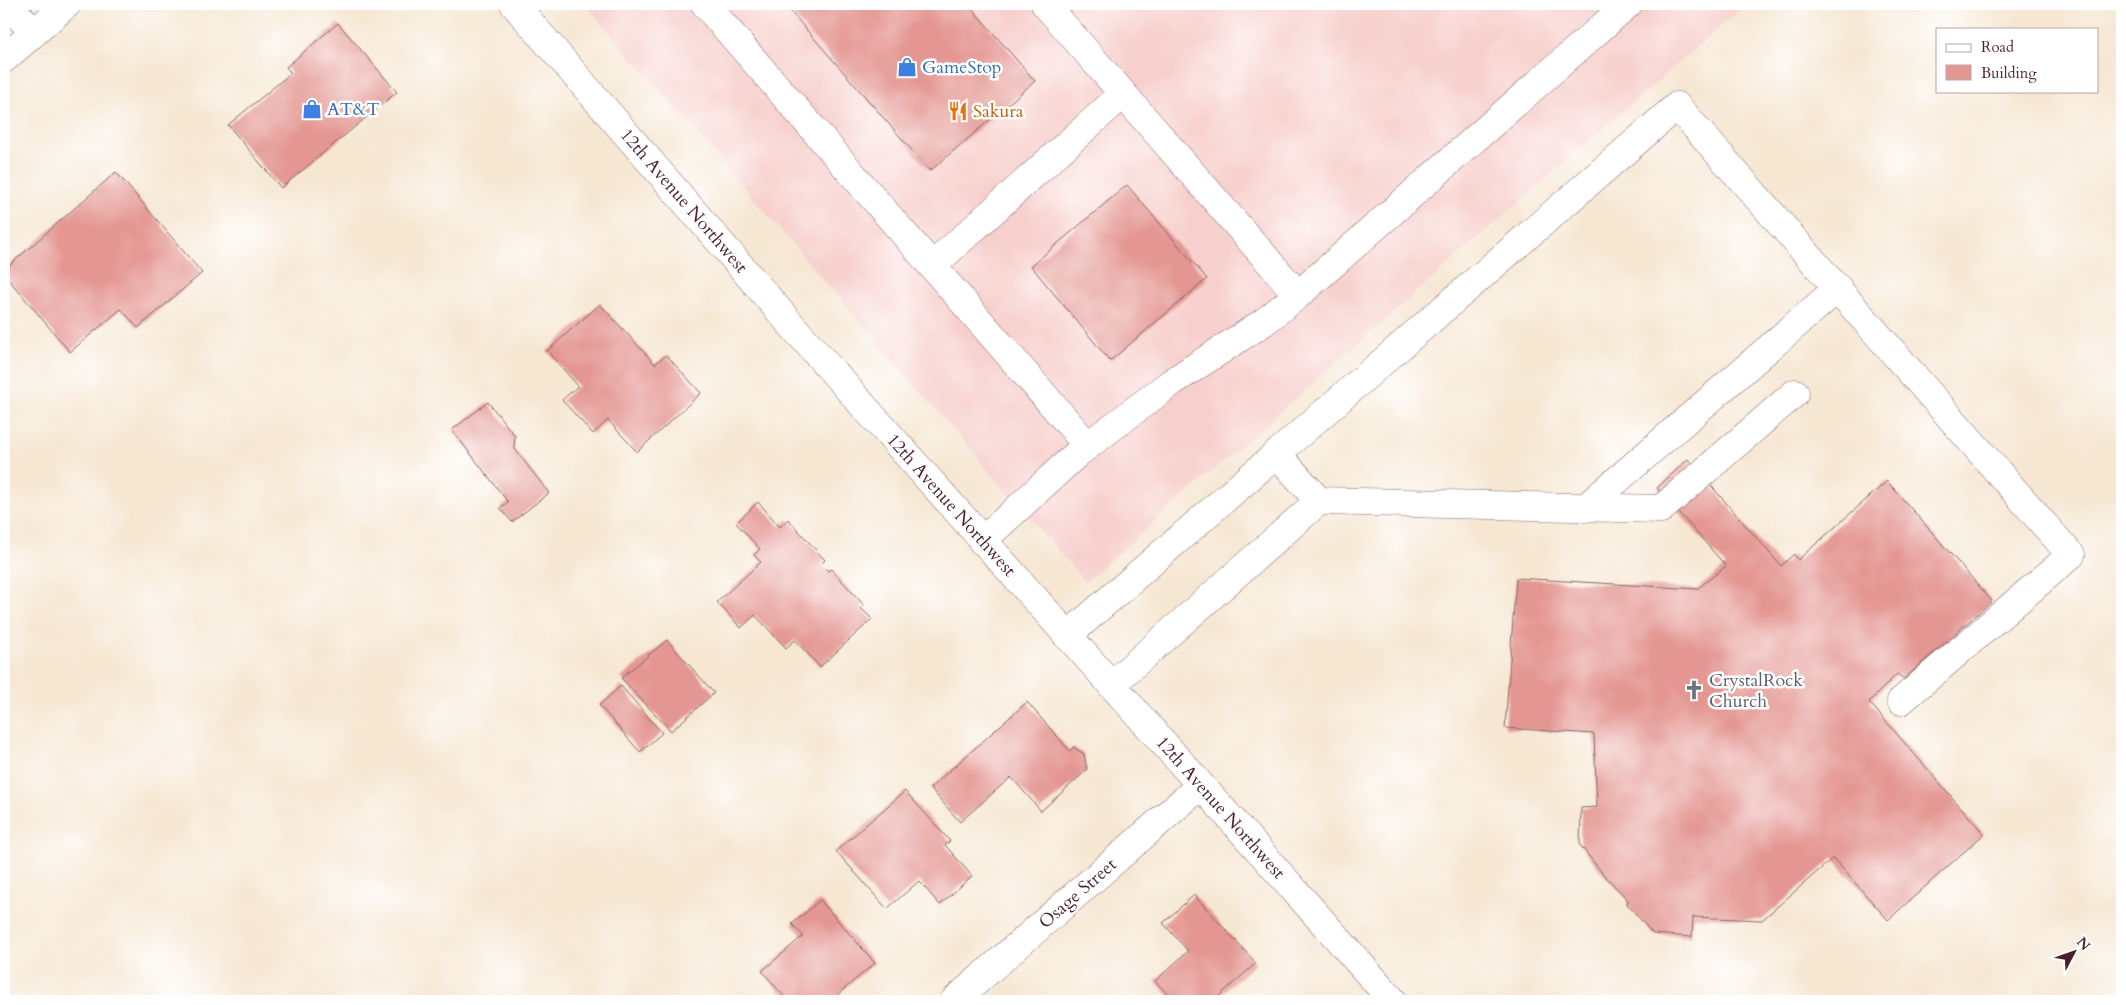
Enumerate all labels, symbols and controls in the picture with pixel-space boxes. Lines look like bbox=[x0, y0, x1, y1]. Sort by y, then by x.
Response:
legend bbox=[1936, 28, 2098, 92]
text: Road bbox=[1981, 37, 2014, 57]
place label: GameStop bbox=[922, 55, 1001, 80]
shop icon: GameStop bbox=[896, 56, 918, 78]
text: Building bbox=[1981, 63, 2037, 83]
place label: AT&T bbox=[327, 97, 380, 122]
shop icon: AT&T bbox=[301, 98, 323, 120]
place label: Sakura bbox=[973, 99, 1024, 124]
restaurant icon: Sakura bbox=[947, 100, 969, 122]
street label: 12th Avenue Northwest bbox=[614, 123, 753, 279]
street label: 12th Avenue Northwest bbox=[881, 428, 1022, 582]
place label: CrystalRock Church bbox=[1709, 668, 1803, 714]
church icon: CrystalRock Church bbox=[1683, 679, 1705, 701]
street label: 12th Avenue Northwest bbox=[1150, 731, 1291, 885]
street label: Osage Street bbox=[1033, 852, 1122, 934]
north arrow bbox=[2048, 928, 2098, 978]
text: N bbox=[2072, 933, 2095, 955]

